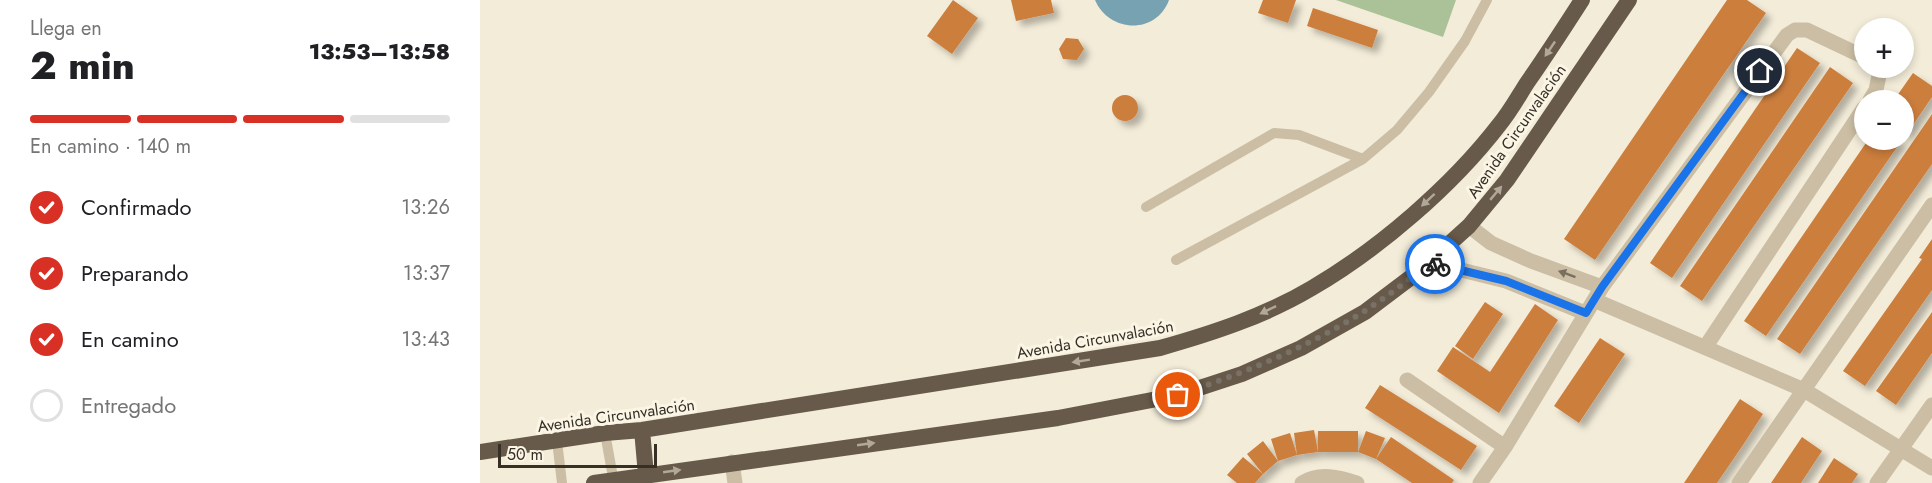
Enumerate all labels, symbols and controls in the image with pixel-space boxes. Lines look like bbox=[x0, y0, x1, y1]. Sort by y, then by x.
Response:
text: Llega en bbox=[30, 14, 102, 43]
map controls bbox=[1854, 18, 1914, 150]
button: + bbox=[1854, 18, 1914, 78]
text: 13:53–13:58 bbox=[309, 35, 450, 67]
text: 2 min bbox=[30, 37, 135, 94]
one-way arrow bbox=[1545, 41, 1556, 57]
pin bbox=[1734, 45, 1785, 96]
icon: home bbox=[1743, 54, 1776, 87]
street label: Avenida Circunvalación bbox=[1461, 60, 1571, 203]
button: − bbox=[1854, 90, 1914, 150]
text: En camino · 140 m bbox=[30, 132, 191, 161]
one-way arrow bbox=[1489, 186, 1502, 201]
icon: check bbox=[30, 191, 63, 224]
text: Confirmado bbox=[81, 191, 191, 223]
one-way arrow bbox=[1421, 192, 1435, 206]
text: 13:26 bbox=[401, 193, 450, 222]
courier bbox=[1405, 234, 1465, 294]
icon: bike bbox=[1419, 248, 1452, 281]
icon: check bbox=[30, 257, 63, 290]
text: Preparando bbox=[81, 257, 189, 289]
text: 13:37 bbox=[403, 259, 450, 288]
one-way arrow bbox=[1558, 269, 1576, 278]
one-way arrow bbox=[1259, 304, 1277, 314]
street label: Avenida Circunvalación bbox=[1015, 314, 1175, 365]
icon: check bbox=[30, 323, 63, 356]
text: En camino bbox=[81, 323, 179, 355]
text: 13:43 bbox=[402, 325, 450, 354]
one-way arrow bbox=[1071, 357, 1090, 366]
pin bbox=[1152, 369, 1203, 420]
icon: bag bbox=[1161, 378, 1194, 411]
text: Entregado bbox=[81, 389, 176, 421]
street label: Avenida Circunvalación bbox=[536, 393, 696, 438]
one-way arrow bbox=[856, 439, 875, 449]
scale bar bbox=[498, 441, 657, 468]
text: 50 m bbox=[507, 443, 543, 466]
one-way arrow bbox=[663, 466, 682, 475]

